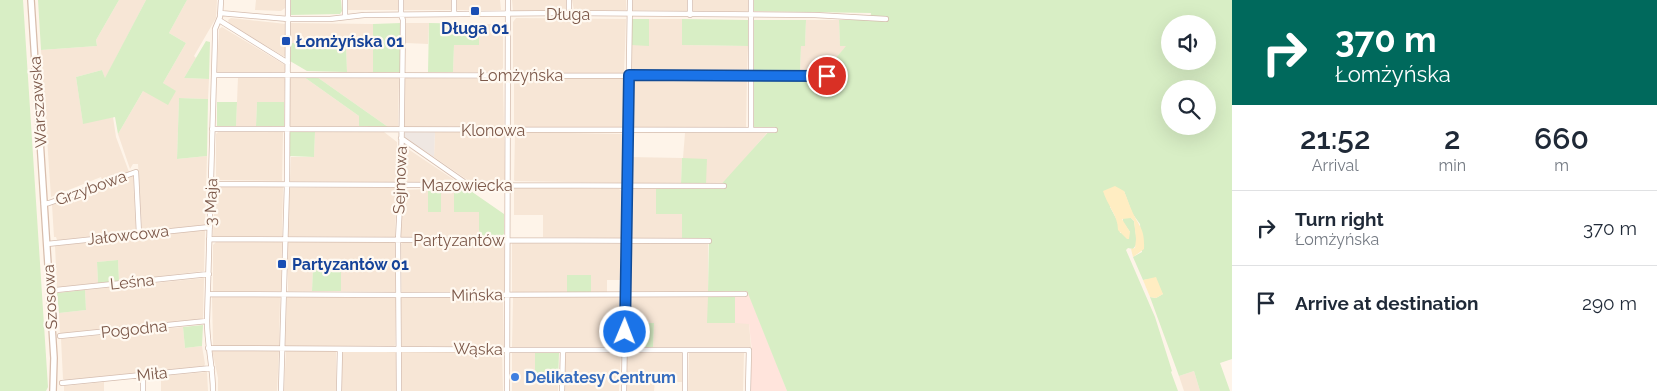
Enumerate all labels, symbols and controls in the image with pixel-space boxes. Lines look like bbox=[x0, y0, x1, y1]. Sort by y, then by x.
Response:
marker: Długa 01 bbox=[469, 5, 481, 17]
street label: Długa bbox=[546, 5, 590, 24]
map controls bbox=[1161, 15, 1216, 135]
button: sound bbox=[1161, 15, 1216, 70]
place label: Długa 01 bbox=[441, 19, 509, 38]
text: 370 m bbox=[1335, 19, 1437, 60]
icon: right bbox=[1252, 20, 1317, 85]
place label: Łomżyńska 01 bbox=[295, 32, 404, 51]
marker: Łomżyńska 01 bbox=[280, 35, 292, 47]
street label: Warszawska bbox=[25, 55, 51, 149]
pin bbox=[806, 55, 848, 97]
text: Łomżyńska bbox=[1335, 61, 1451, 87]
icon: arrive bbox=[813, 62, 841, 90]
street label: Łomżyńska bbox=[479, 66, 563, 85]
button: search bbox=[1161, 80, 1216, 135]
street label: Klonowa bbox=[461, 121, 525, 140]
text: 21:52 bbox=[1300, 121, 1370, 156]
text: 2 bbox=[1444, 121, 1460, 156]
text: 660 bbox=[1534, 121, 1589, 156]
street label: Sejmowa bbox=[389, 146, 411, 214]
text: Arrival bbox=[1312, 156, 1359, 175]
text: min bbox=[1438, 156, 1466, 175]
text: m bbox=[1554, 156, 1569, 175]
street label: Grzybowa bbox=[53, 166, 129, 210]
street label: Mazowiecka bbox=[421, 176, 513, 195]
street label: 3 Maja bbox=[201, 178, 221, 226]
text: Turn right bbox=[1295, 208, 1384, 230]
icon: right bbox=[1252, 214, 1280, 242]
text: 370 m bbox=[1583, 217, 1637, 239]
street label: Jałowcowa bbox=[86, 221, 170, 249]
text: Łomżyńska bbox=[1295, 230, 1379, 249]
street label: Partyzantów bbox=[413, 231, 505, 250]
place label: Partyzantów 01 bbox=[292, 255, 409, 274]
marker: Partyzantów 01 bbox=[276, 258, 288, 270]
street label: Szosowa bbox=[39, 264, 61, 330]
street label: Leśna bbox=[109, 270, 155, 294]
street label: Mińska bbox=[451, 285, 503, 305]
icon: arrive bbox=[1252, 289, 1280, 317]
text: Arrive at destination bbox=[1295, 292, 1479, 314]
text: 290 m bbox=[1582, 292, 1637, 314]
position arrow bbox=[598, 305, 650, 357]
street label: Pogodna bbox=[100, 316, 168, 342]
street label: Wąska bbox=[453, 339, 503, 359]
street label: Miła bbox=[136, 363, 168, 385]
place label: Delikatesy Centrum bbox=[525, 368, 676, 387]
marker: Delikatesy Centrum bbox=[509, 371, 521, 383]

